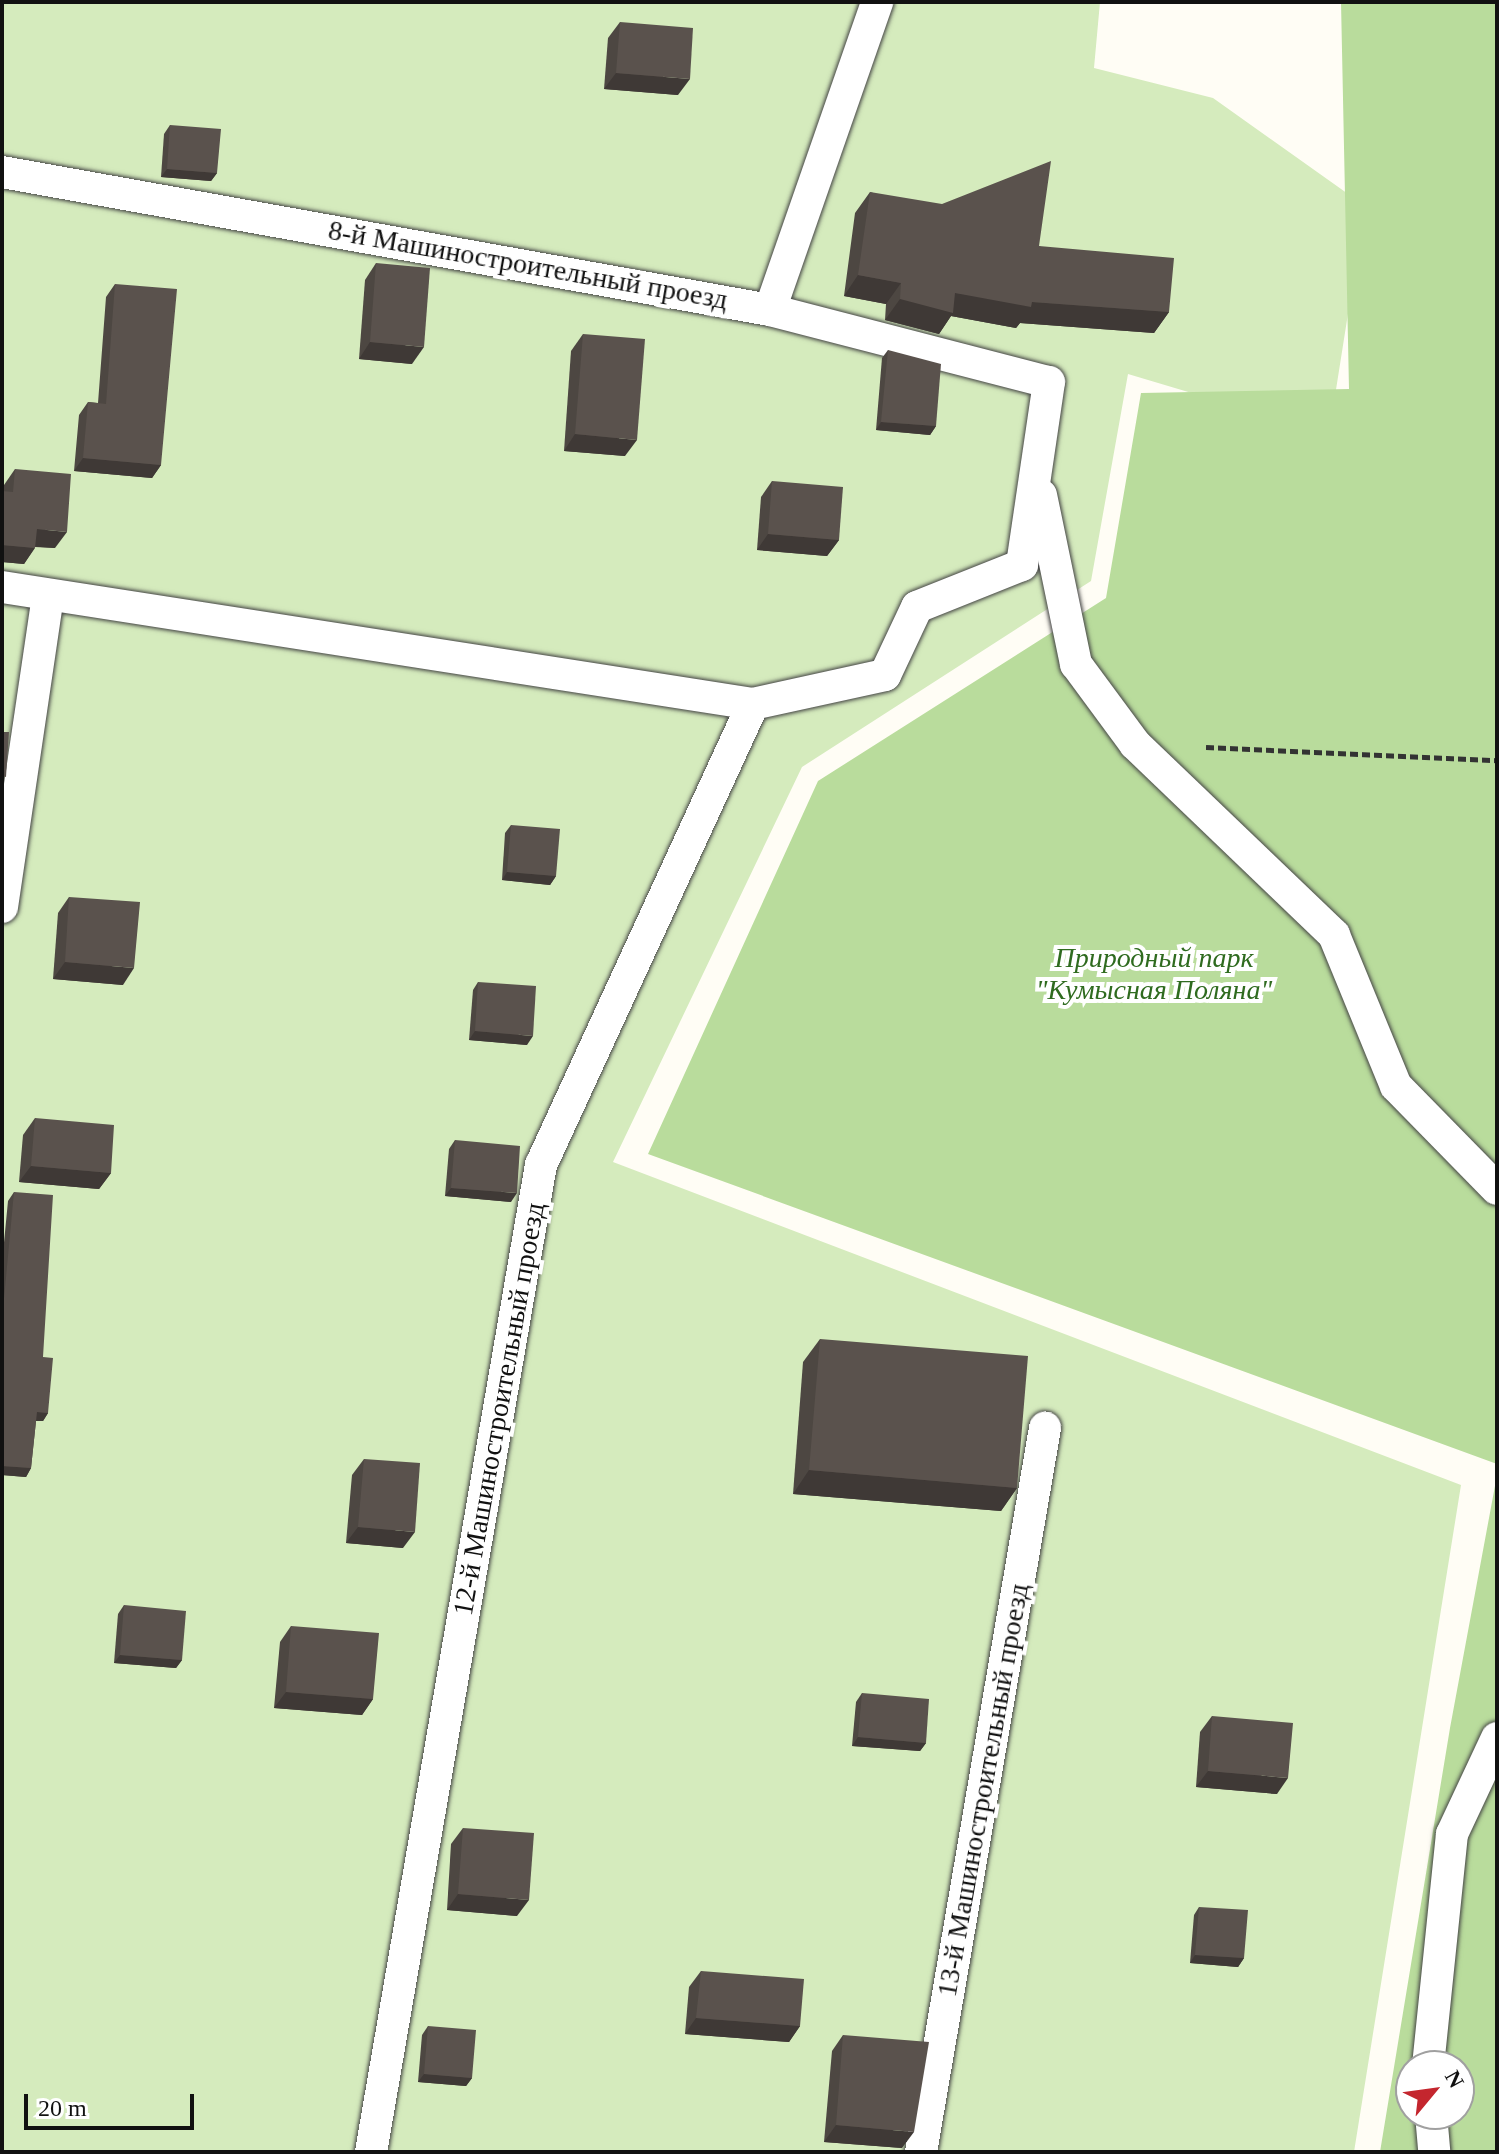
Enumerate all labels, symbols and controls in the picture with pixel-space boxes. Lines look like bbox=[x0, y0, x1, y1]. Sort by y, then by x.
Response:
street label: 8-й Машиностроительный проезд bbox=[326, 213, 730, 317]
park label: Природный парк "Кумысная Поляна" bbox=[1036, 941, 1272, 1007]
street label: 12-й Машиностроительный проезд bbox=[446, 1200, 552, 1618]
street label: 13-й Машиностроительный проезд bbox=[930, 1581, 1036, 1999]
north arrow bbox=[1395, 2050, 1475, 2130]
text: N bbox=[1440, 2066, 1469, 2092]
scale bar bbox=[28, 2078, 198, 2128]
text: 20 m bbox=[38, 2095, 87, 2121]

